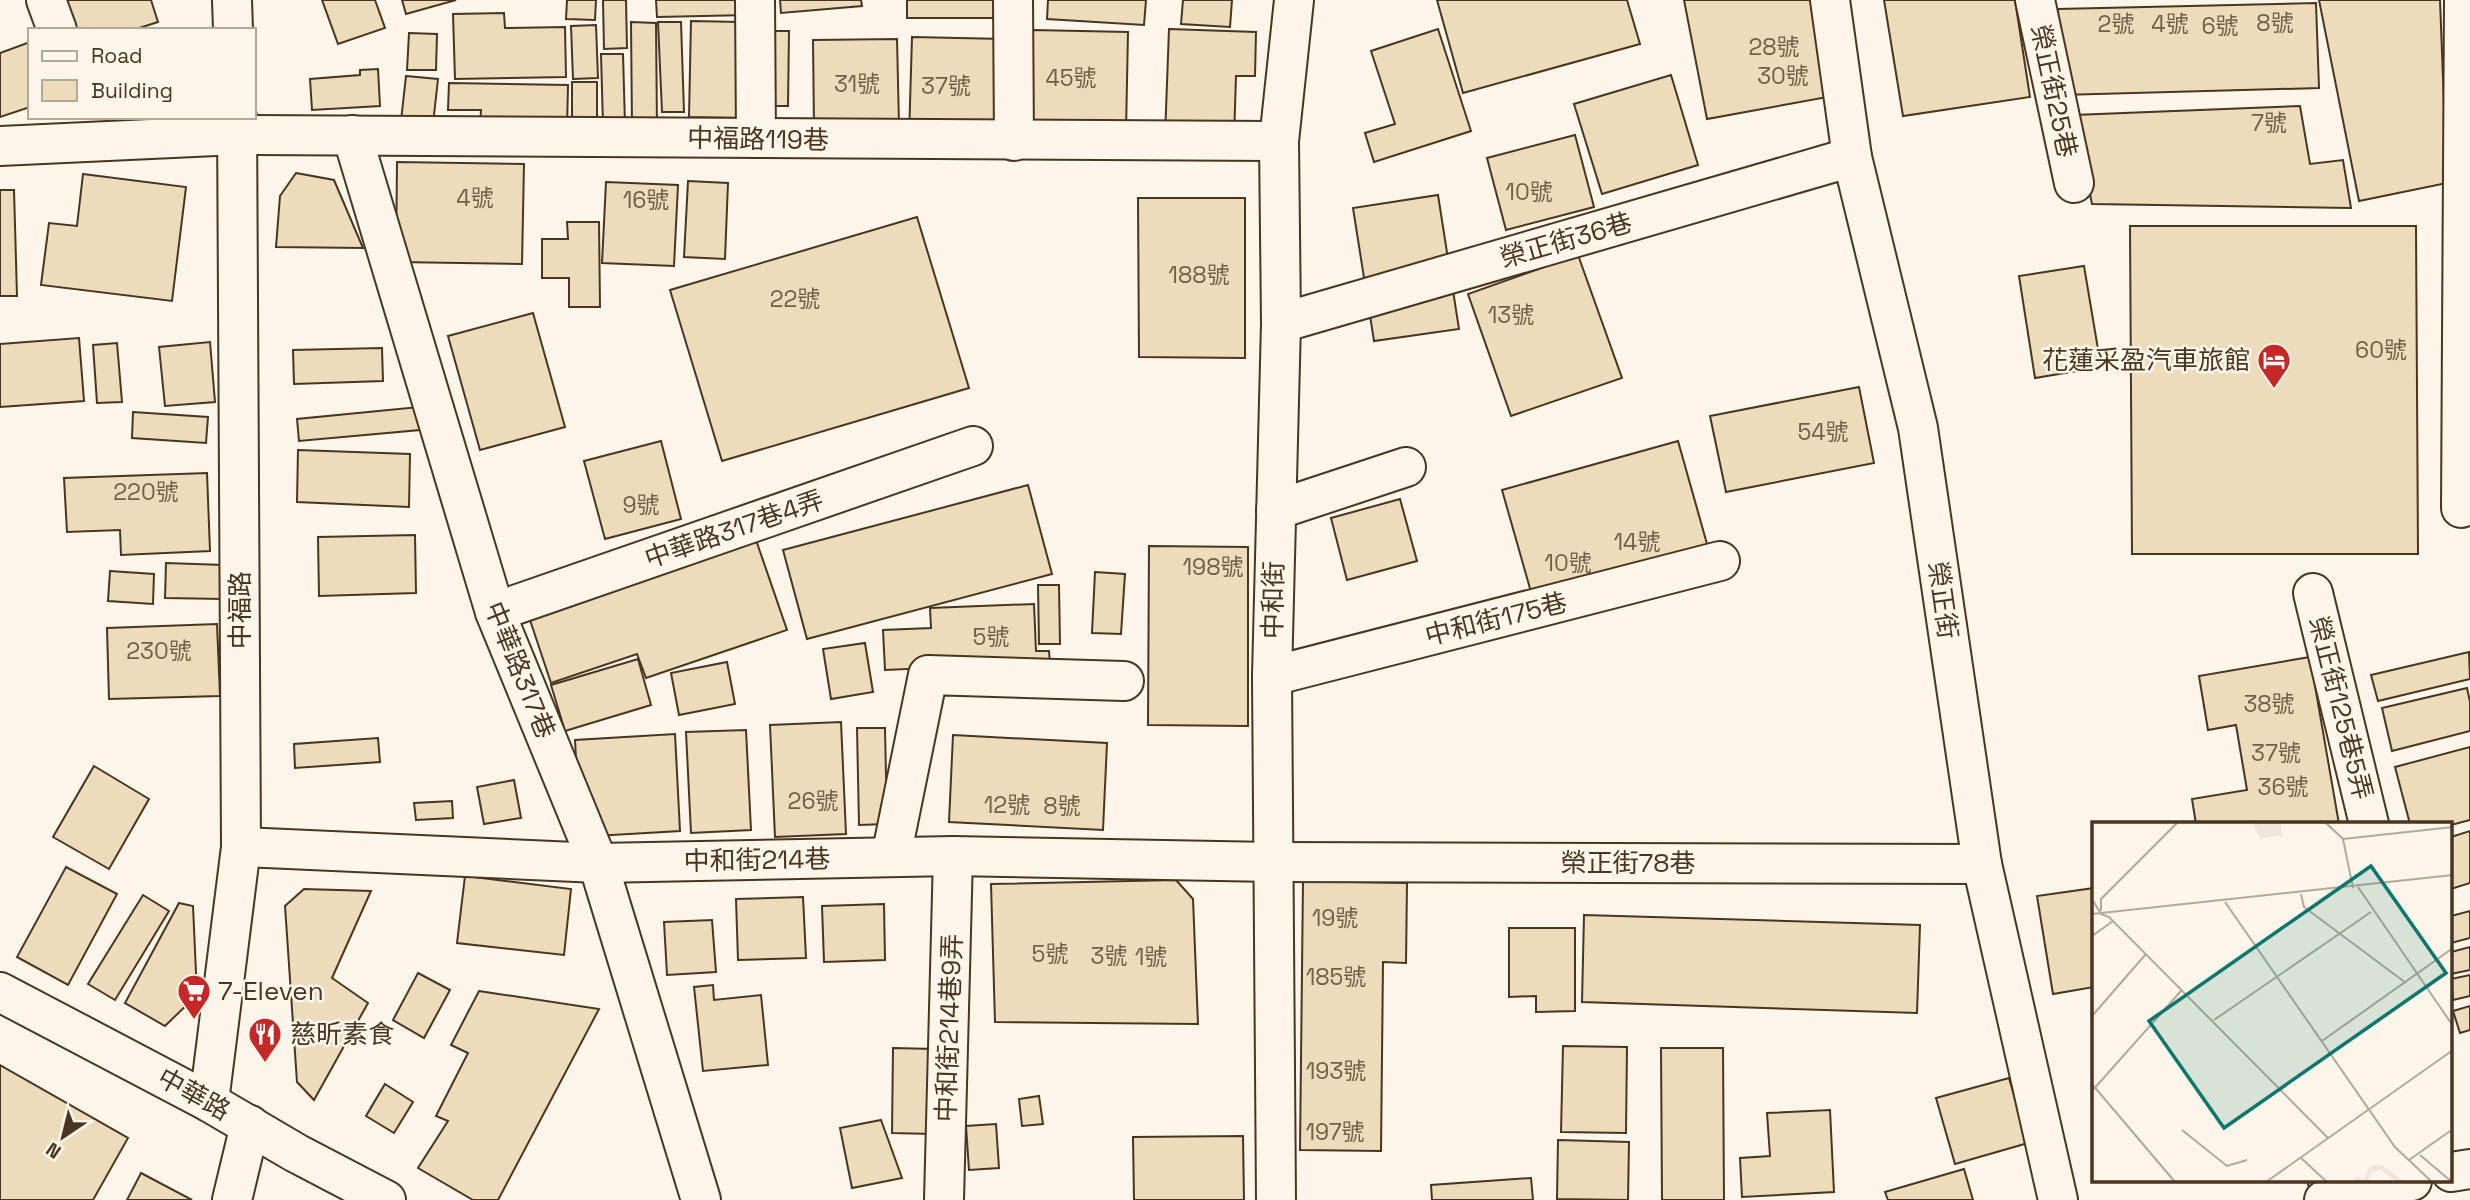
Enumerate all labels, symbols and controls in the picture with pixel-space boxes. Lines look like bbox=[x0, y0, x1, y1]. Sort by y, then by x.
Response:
house number: 8號 bbox=[2256, 8, 2294, 38]
house number: 2號 bbox=[2098, 9, 2134, 39]
house number: 4號 bbox=[2151, 9, 2189, 39]
house number: 6號 bbox=[2201, 11, 2239, 41]
street label: 榮正街25巷 bbox=[2023, 21, 2085, 161]
legend bbox=[28, 28, 256, 119]
house number: 28號 bbox=[1748, 32, 1800, 62]
text: Road bbox=[91, 42, 143, 69]
house number: 30號 bbox=[1757, 61, 1809, 91]
house number: 45號 bbox=[1045, 63, 1097, 93]
house number: 31號 bbox=[834, 69, 880, 99]
house number: 37號 bbox=[921, 71, 971, 101]
text: Building bbox=[91, 77, 173, 104]
house number: 7號 bbox=[2251, 108, 2287, 138]
street label: 中福路119巷 bbox=[687, 121, 829, 157]
house number: 10號 bbox=[1505, 177, 1553, 207]
house number: 4號 bbox=[456, 183, 494, 213]
house number: 16號 bbox=[623, 185, 669, 215]
street label: 榮正街36巷 bbox=[1496, 205, 1636, 275]
house number: 188號 bbox=[1168, 260, 1230, 290]
house number: 22號 bbox=[770, 284, 820, 314]
house number: 13號 bbox=[1488, 300, 1534, 330]
house number: 60號 bbox=[2355, 335, 2407, 365]
hotel icon: 花蓮采盈汽車旅館 bbox=[2255, 341, 2293, 390]
place label: 花蓮采盈汽車旅館 bbox=[2042, 343, 2250, 377]
house number: 54號 bbox=[1797, 417, 1849, 447]
house number: 220號 bbox=[113, 477, 179, 507]
street label: 中華路317巷4弄 bbox=[640, 482, 828, 576]
house number: 9號 bbox=[622, 490, 660, 520]
house number: 14號 bbox=[1614, 527, 1661, 557]
house number: 10號 bbox=[1544, 548, 1592, 578]
house number: 198號 bbox=[1182, 552, 1244, 582]
street label: 榮正街 bbox=[1921, 559, 1965, 641]
street label: 中和街 bbox=[1255, 561, 1291, 639]
street label: 中福路 bbox=[223, 571, 257, 649]
street label: 中和街175巷 bbox=[1421, 585, 1571, 653]
street label: 中華路317巷 bbox=[477, 596, 563, 744]
street label: 榮正街125巷5弄 bbox=[2302, 613, 2380, 803]
house number: 5號 bbox=[973, 622, 1009, 652]
house number: 230號 bbox=[126, 636, 192, 666]
house number: 38號 bbox=[2243, 689, 2295, 719]
house number: 37號 bbox=[2251, 738, 2301, 768]
house number: 36號 bbox=[2258, 772, 2308, 802]
house number: 26號 bbox=[788, 786, 838, 816]
house number: 12號 bbox=[984, 790, 1030, 820]
house number: 8號 bbox=[1043, 791, 1081, 821]
inset map bbox=[2092, 822, 2452, 1182]
street label: 中和街214巷 bbox=[683, 842, 831, 878]
street label: 榮正街78巷 bbox=[1561, 846, 1695, 880]
house number: 19號 bbox=[1312, 903, 1358, 933]
street label: 中和街214巷9弄 bbox=[929, 933, 969, 1123]
house number: 5號 bbox=[1032, 939, 1068, 969]
house number: 3號 bbox=[1091, 941, 1127, 971]
house number: 1號 bbox=[1135, 942, 1167, 972]
house number: 185號 bbox=[1306, 962, 1366, 992]
supermarket icon: 7-Eleven bbox=[175, 972, 213, 1021]
place label: 7-Eleven bbox=[218, 974, 324, 1008]
restaurant icon: 慈昕素食 bbox=[246, 1015, 284, 1064]
place label: 慈昕素食 bbox=[290, 1017, 394, 1051]
house number: 193號 bbox=[1306, 1056, 1366, 1086]
street label: 中華路 bbox=[152, 1060, 236, 1128]
north arrow bbox=[28, 1102, 98, 1172]
house number: 197號 bbox=[1305, 1117, 1365, 1147]
text: N bbox=[41, 1137, 66, 1164]

